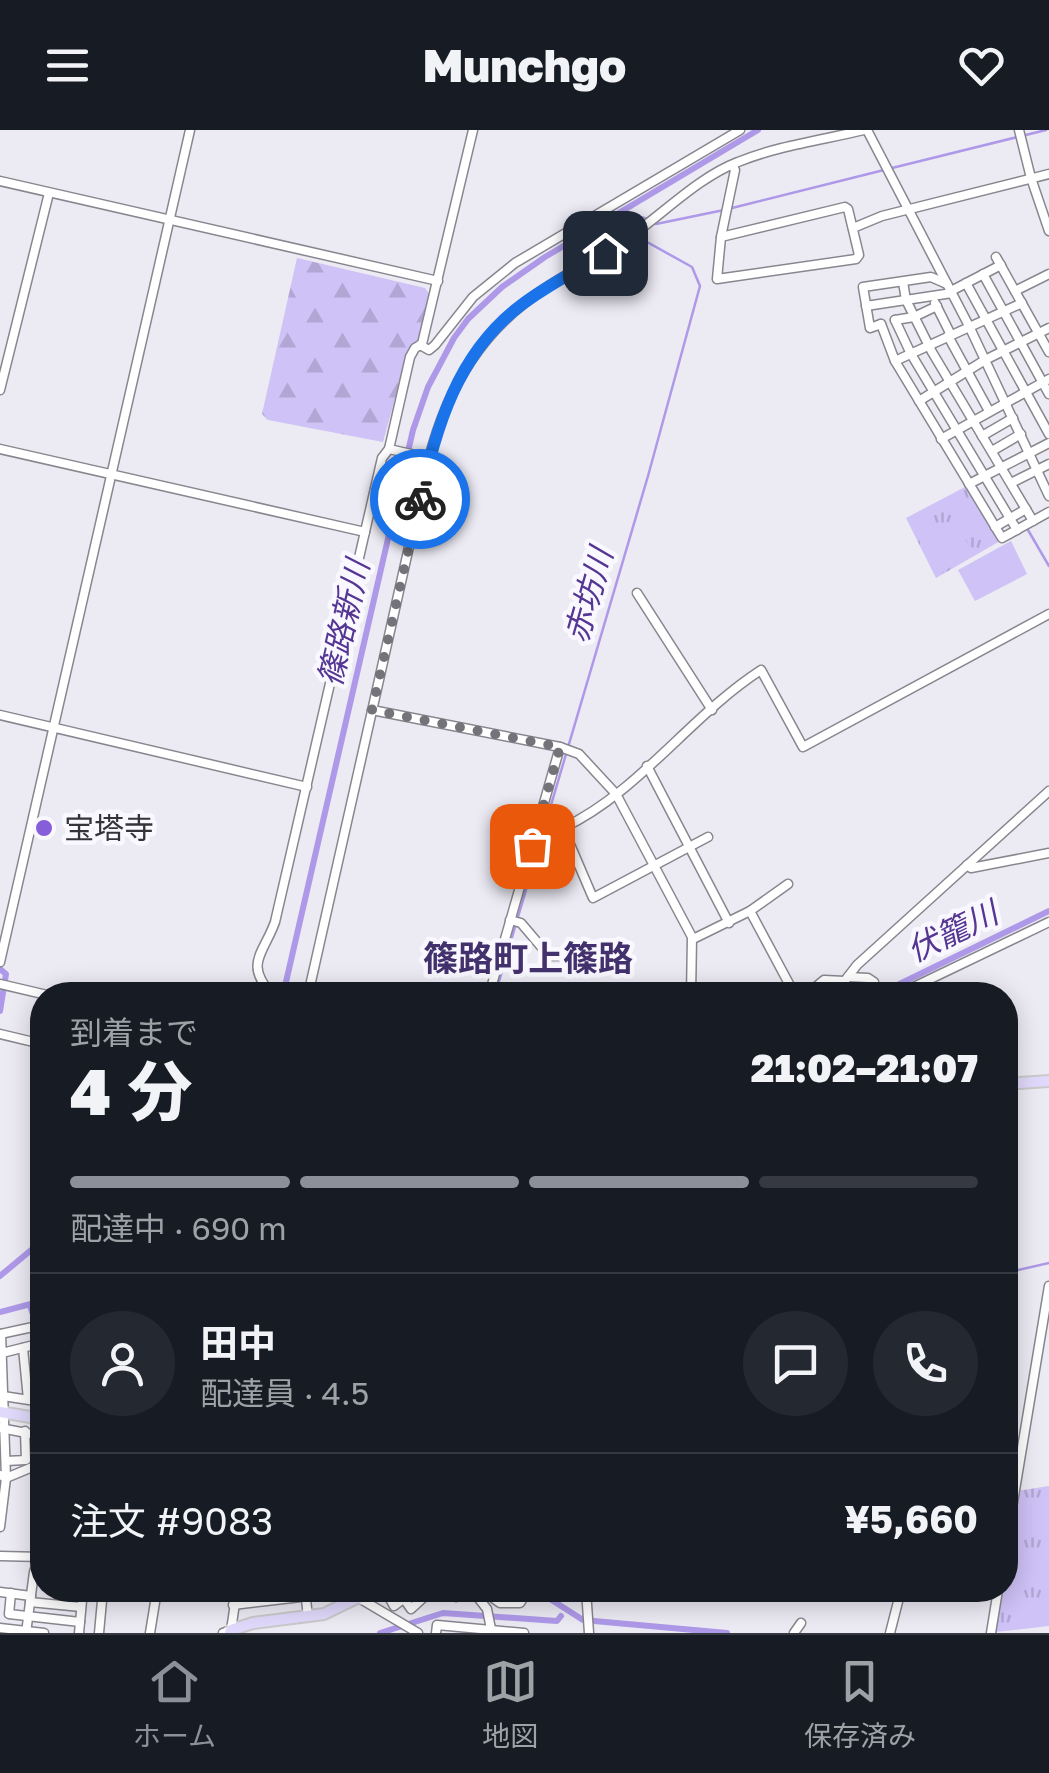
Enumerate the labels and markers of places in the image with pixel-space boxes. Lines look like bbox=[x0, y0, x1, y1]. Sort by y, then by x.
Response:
pin bbox=[563, 211, 648, 296]
pin bbox=[490, 804, 575, 889]
place label: 宝塔寺 bbox=[64, 810, 154, 846]
marker: 宝塔寺 bbox=[33, 817, 55, 839]

